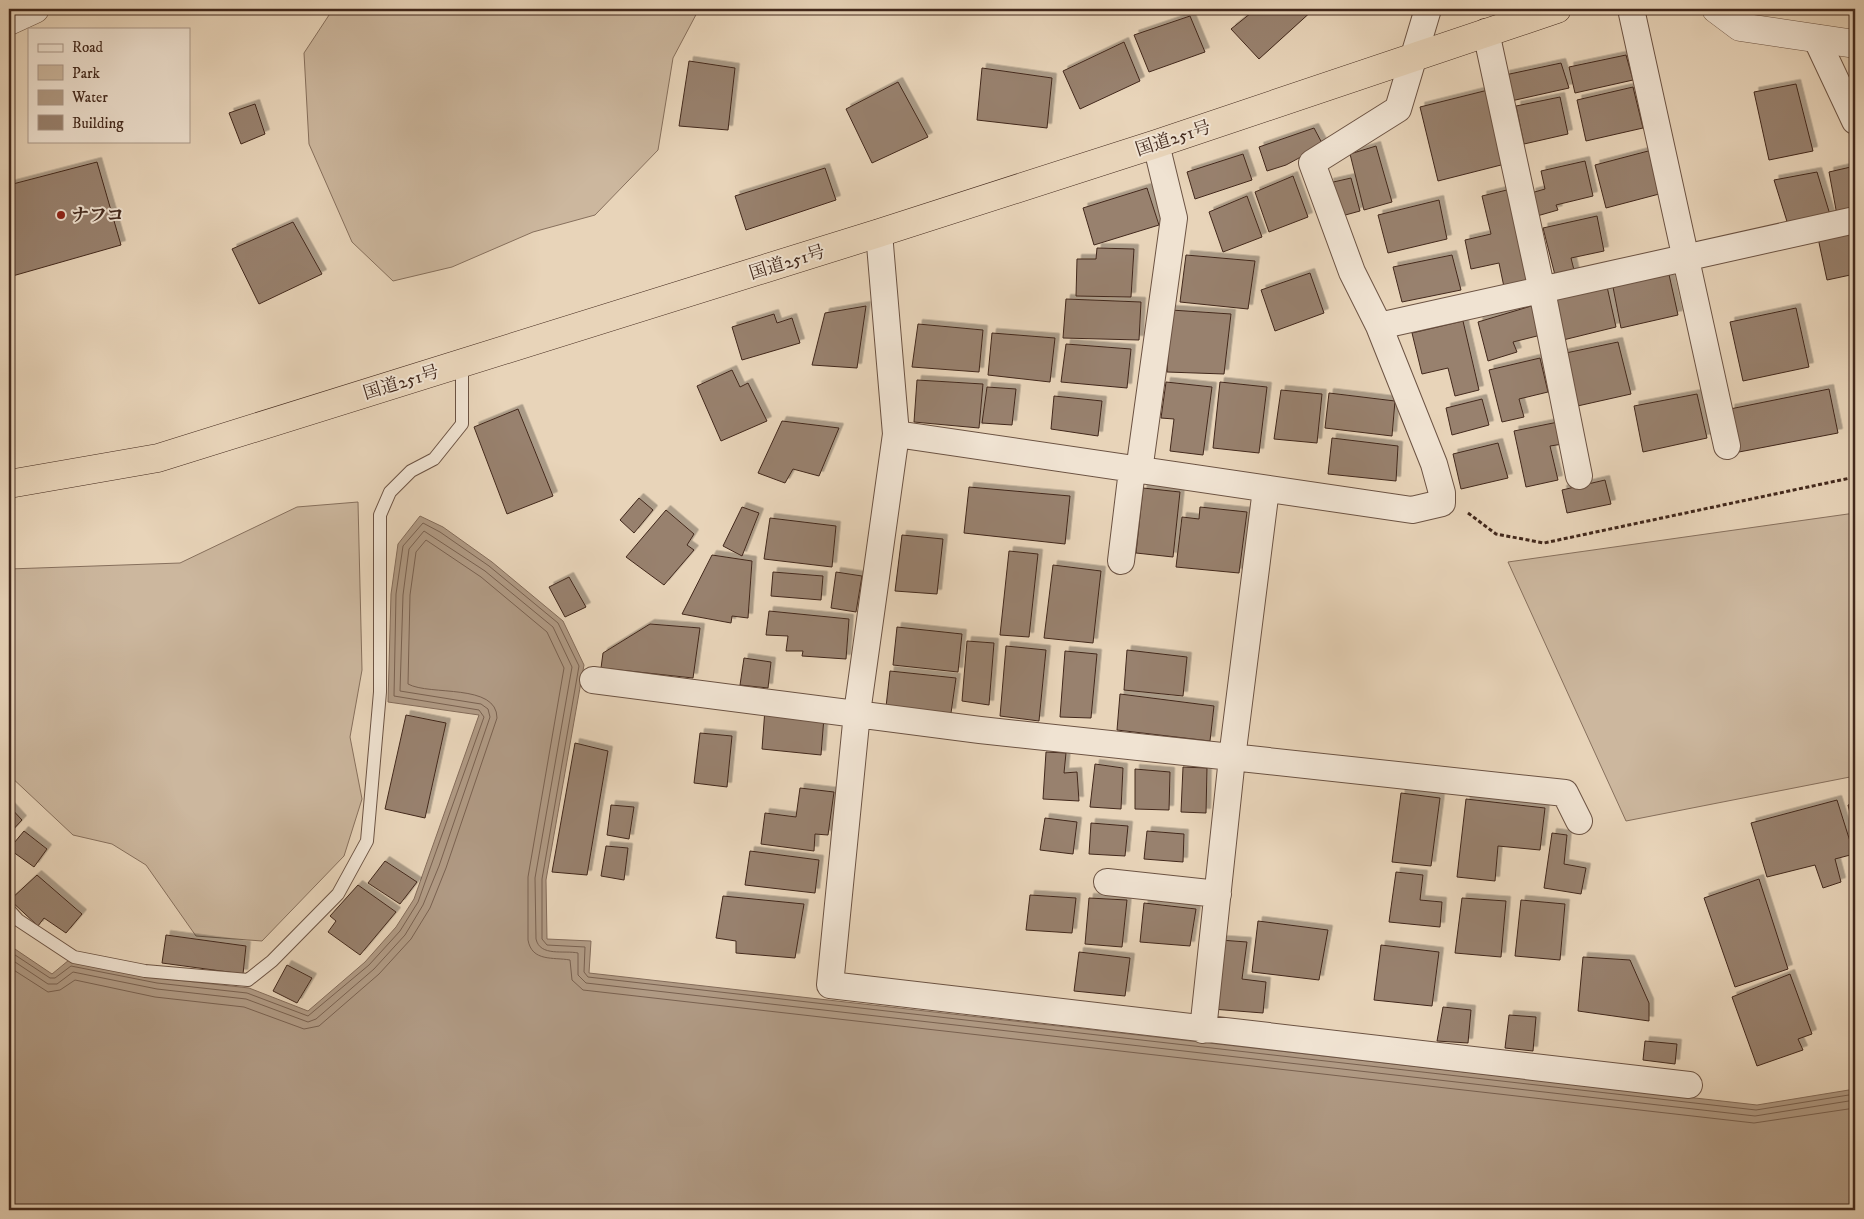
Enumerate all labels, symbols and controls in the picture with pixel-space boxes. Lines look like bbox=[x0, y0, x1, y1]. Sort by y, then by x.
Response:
legend bbox=[28, 28, 190, 142]
text: Road bbox=[72, 38, 104, 57]
text: Park bbox=[72, 64, 101, 83]
text: Water bbox=[71, 88, 108, 107]
text: Building bbox=[72, 114, 124, 133]
street label: 国道251号 bbox=[1133, 116, 1214, 162]
place label: ナフコ bbox=[71, 205, 124, 227]
marker: ナフコ bbox=[55, 209, 67, 221]
street label: 国道251号 bbox=[747, 241, 828, 285]
street label: 国道251号 bbox=[361, 361, 442, 405]

